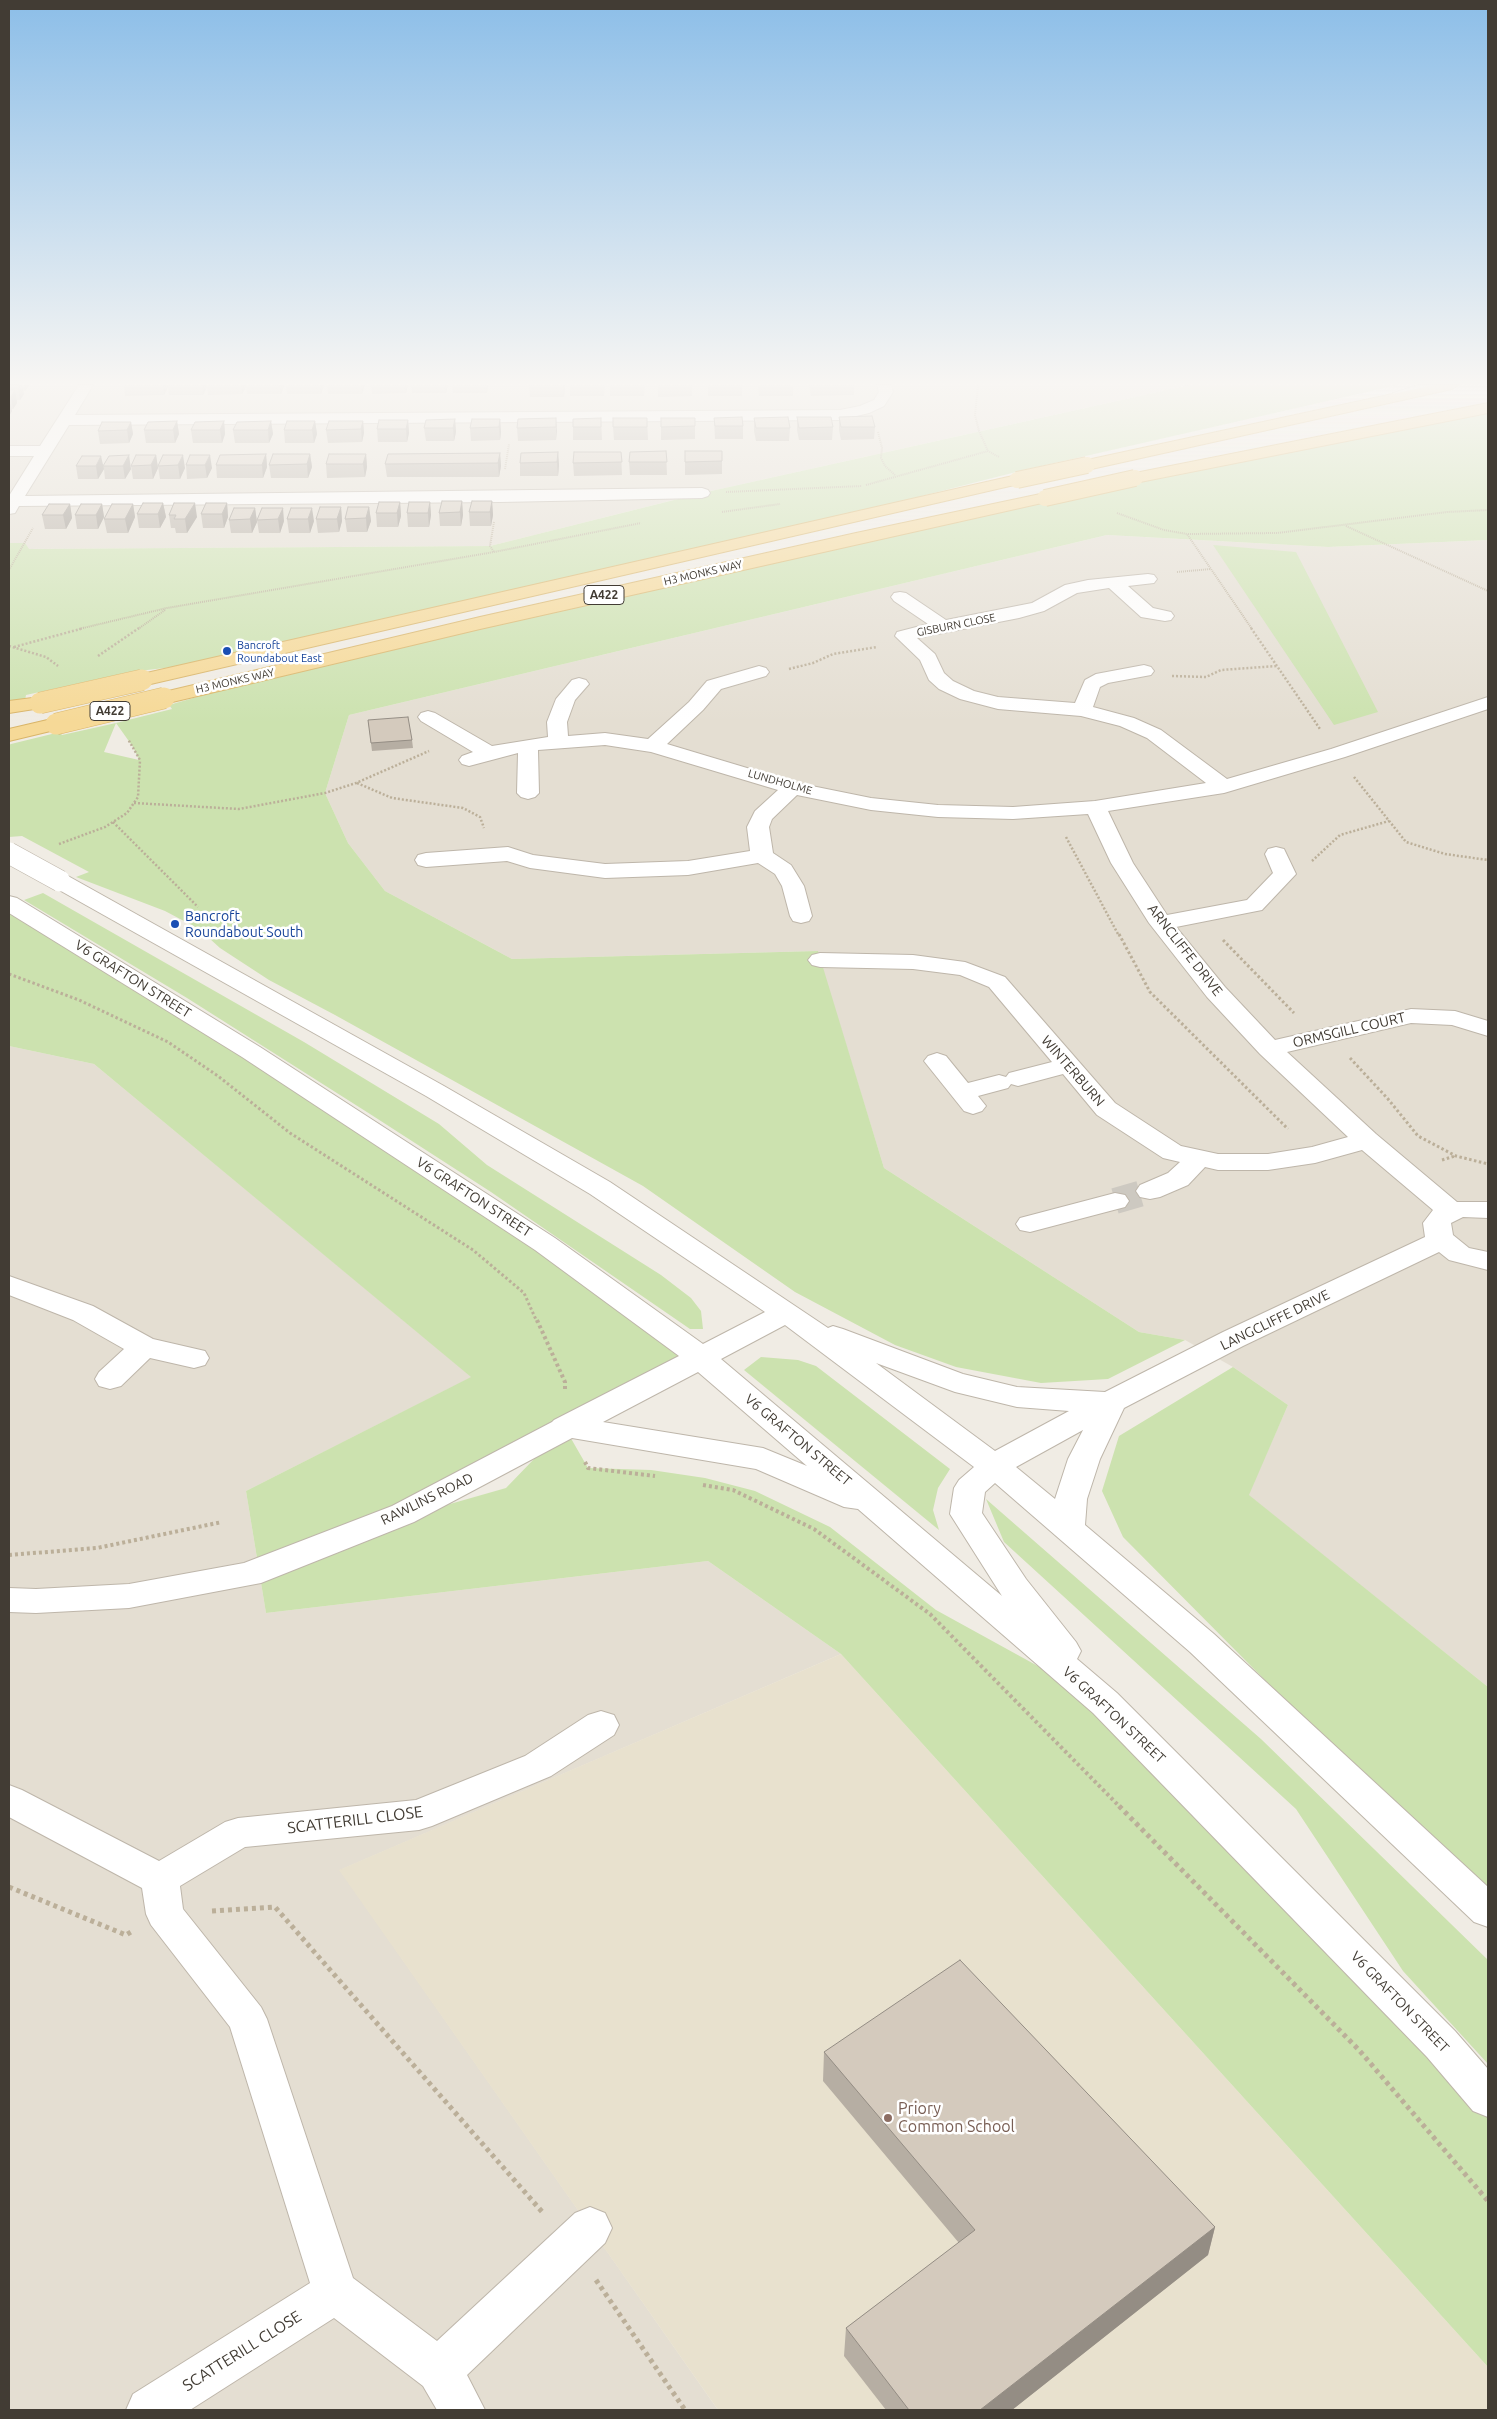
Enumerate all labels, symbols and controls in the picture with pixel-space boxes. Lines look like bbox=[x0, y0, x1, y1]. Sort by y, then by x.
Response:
street label: H3 MONKS WAY bbox=[662, 558, 744, 588]
road number: A422 bbox=[584, 586, 624, 604]
street label: GISBURN CLOSE bbox=[915, 611, 997, 639]
place label: Bancroft Roundabout East bbox=[237, 638, 322, 664]
marker: Bancroft Roundabout East bbox=[221, 645, 233, 657]
street label: H3 MONKS WAY bbox=[194, 666, 276, 696]
road number: A422 bbox=[90, 701, 130, 720]
street label: LUNDHOLME bbox=[746, 767, 814, 797]
street label: ARNCLIFFE DRIVE bbox=[1144, 901, 1226, 999]
place label: Bancroft Roundabout South bbox=[185, 908, 303, 940]
marker: Bancroft Roundabout South bbox=[169, 918, 181, 930]
street label: V6 GRAFTON STREET bbox=[72, 936, 194, 1022]
street label: ORMSGILL COURT bbox=[1291, 1009, 1407, 1051]
street label: WINTERBURN bbox=[1038, 1032, 1108, 1110]
street label: V6 GRAFTON STREET bbox=[413, 1153, 535, 1241]
street label: LANGCLIFFE DRIVE bbox=[1217, 1286, 1333, 1354]
street label: V6 GRAFTON STREET bbox=[741, 1390, 855, 1490]
street label: RAWLINS ROAD bbox=[378, 1469, 476, 1529]
street label: V6 GRAFTON STREET bbox=[1059, 1663, 1169, 1767]
street label: SCATTERILL CLOSE bbox=[286, 1802, 424, 1838]
street label: V6 GRAFTON STREET bbox=[1347, 1948, 1453, 2056]
place label: Priory Common School bbox=[898, 2099, 1015, 2137]
marker: Priory Common School bbox=[882, 2112, 894, 2124]
street label: SCATTERILL CLOSE bbox=[179, 2307, 305, 2395]

